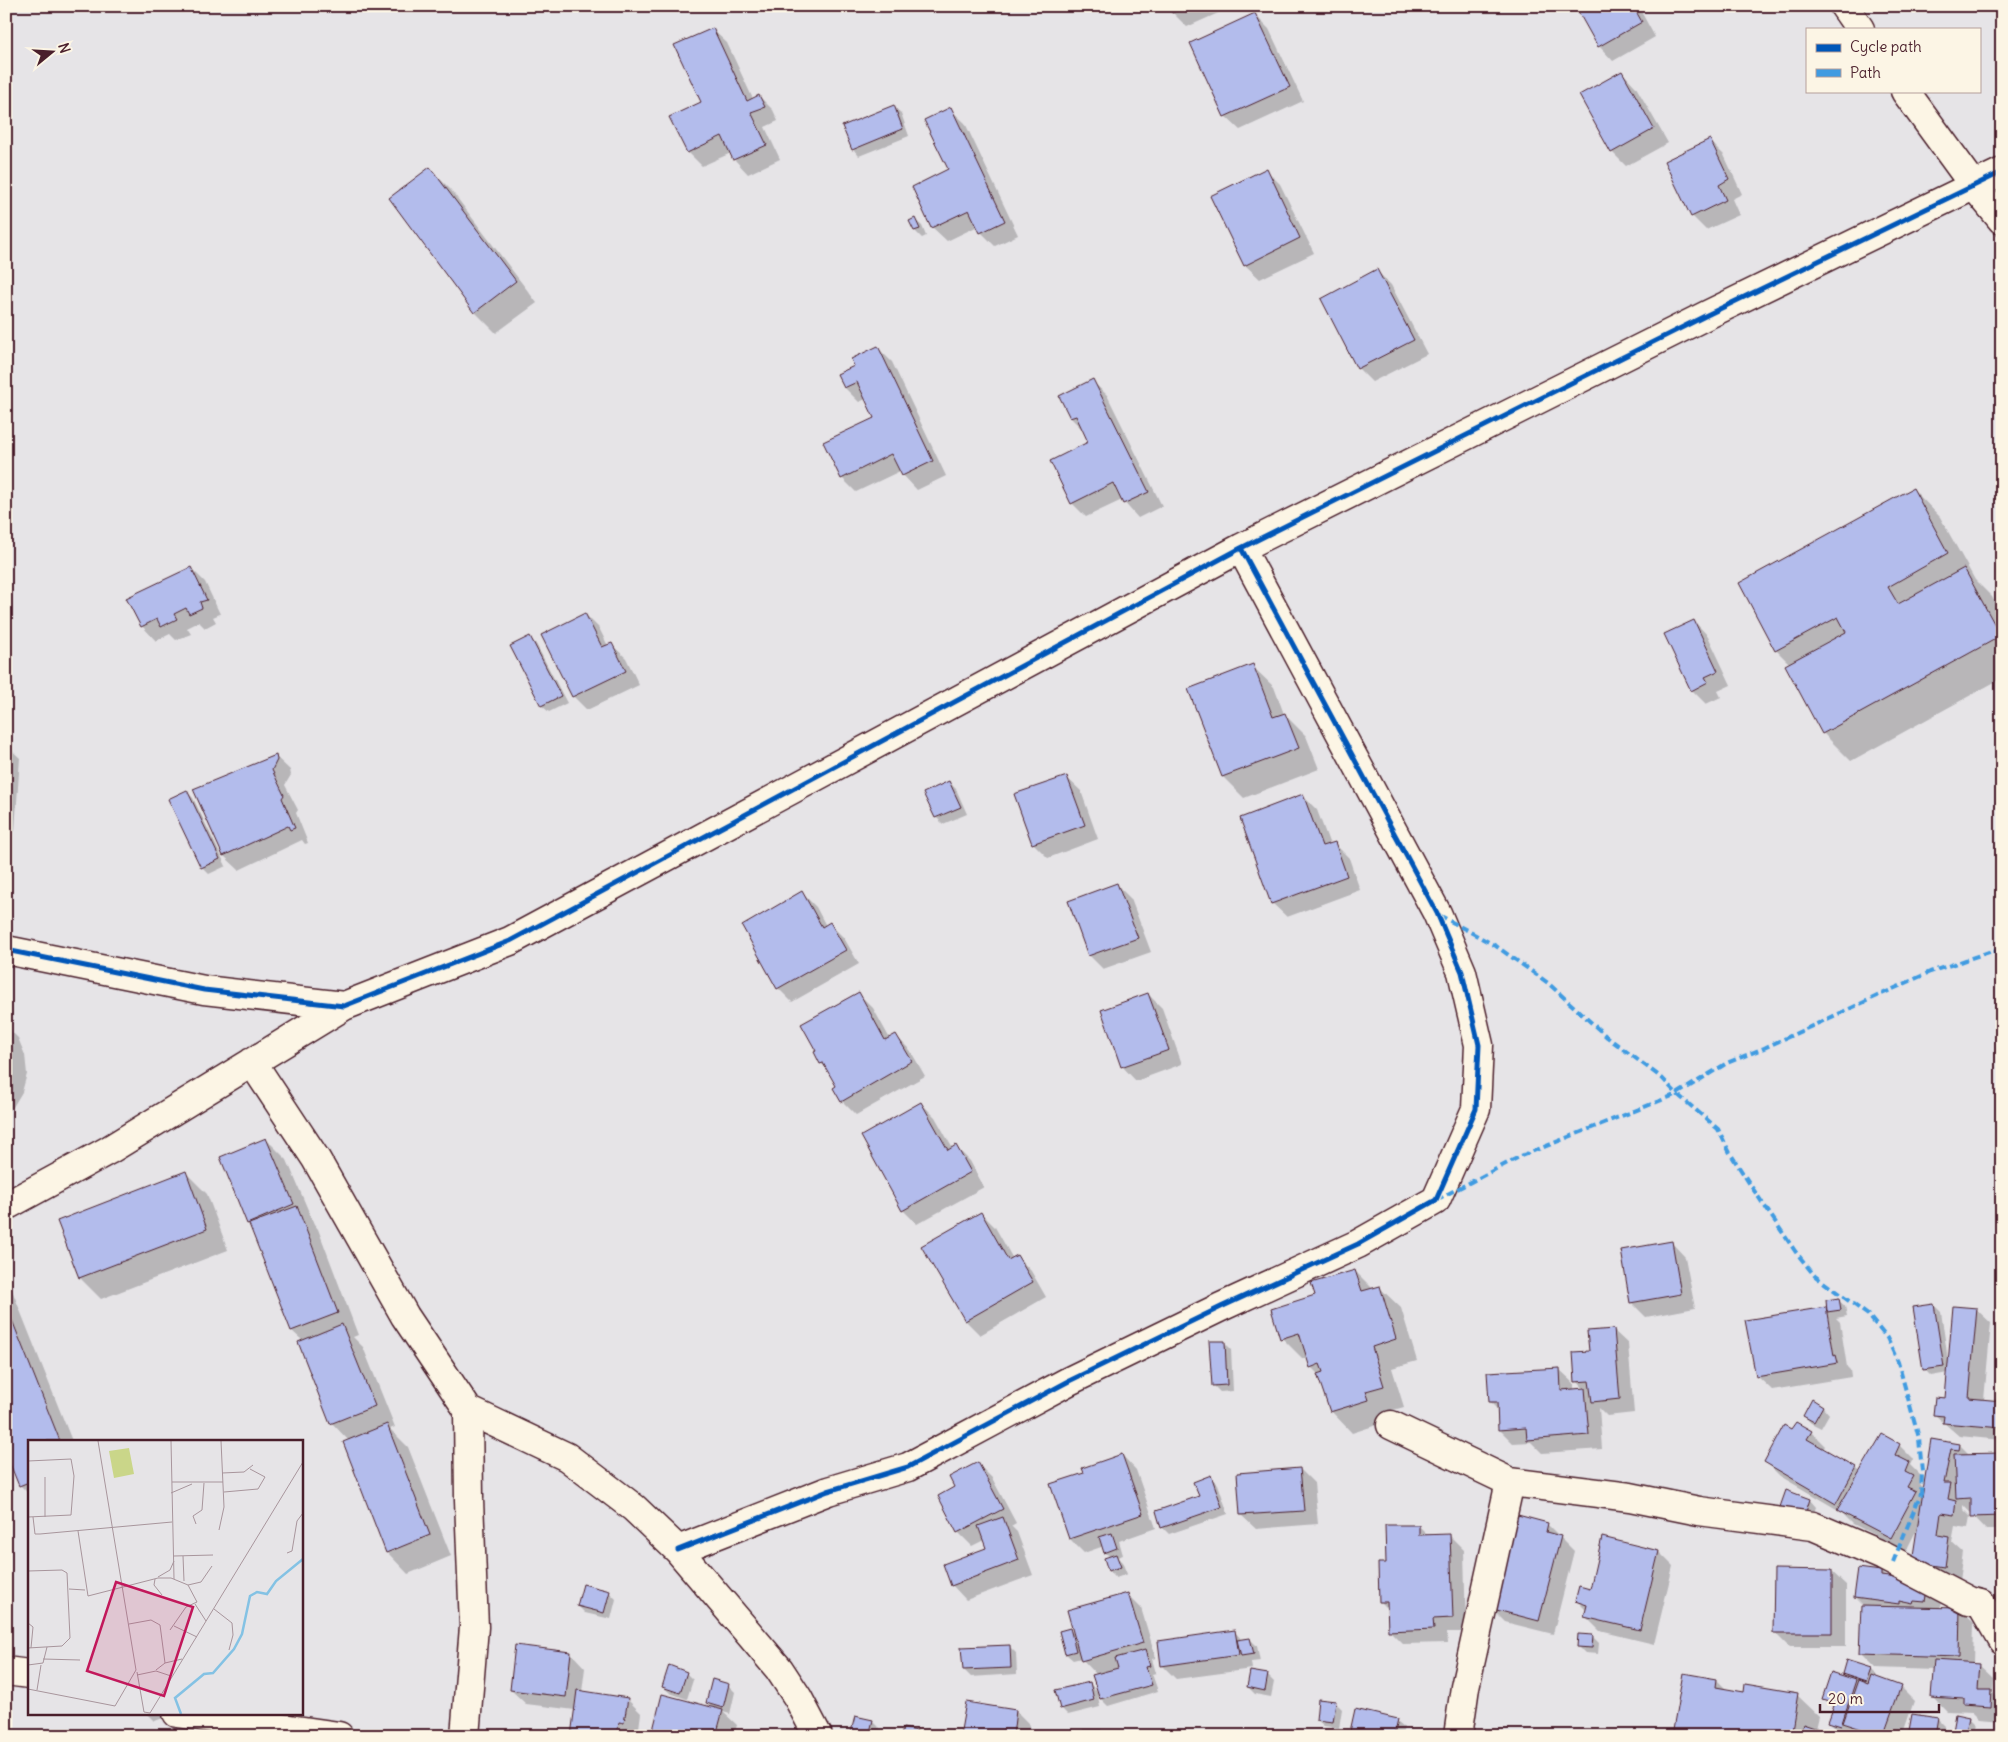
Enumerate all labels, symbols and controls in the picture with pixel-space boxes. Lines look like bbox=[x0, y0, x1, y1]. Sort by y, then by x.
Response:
north arrow bbox=[28, 28, 78, 78]
legend bbox=[1806, 28, 1980, 92]
text: Cycle path bbox=[1850, 37, 1922, 56]
text: N bbox=[54, 41, 74, 55]
text: Path bbox=[1850, 63, 1881, 82]
inset map bbox=[28, 1440, 302, 1714]
scale bar bbox=[1820, 1682, 1939, 1714]
text: 20 m bbox=[1828, 1689, 1863, 1708]

